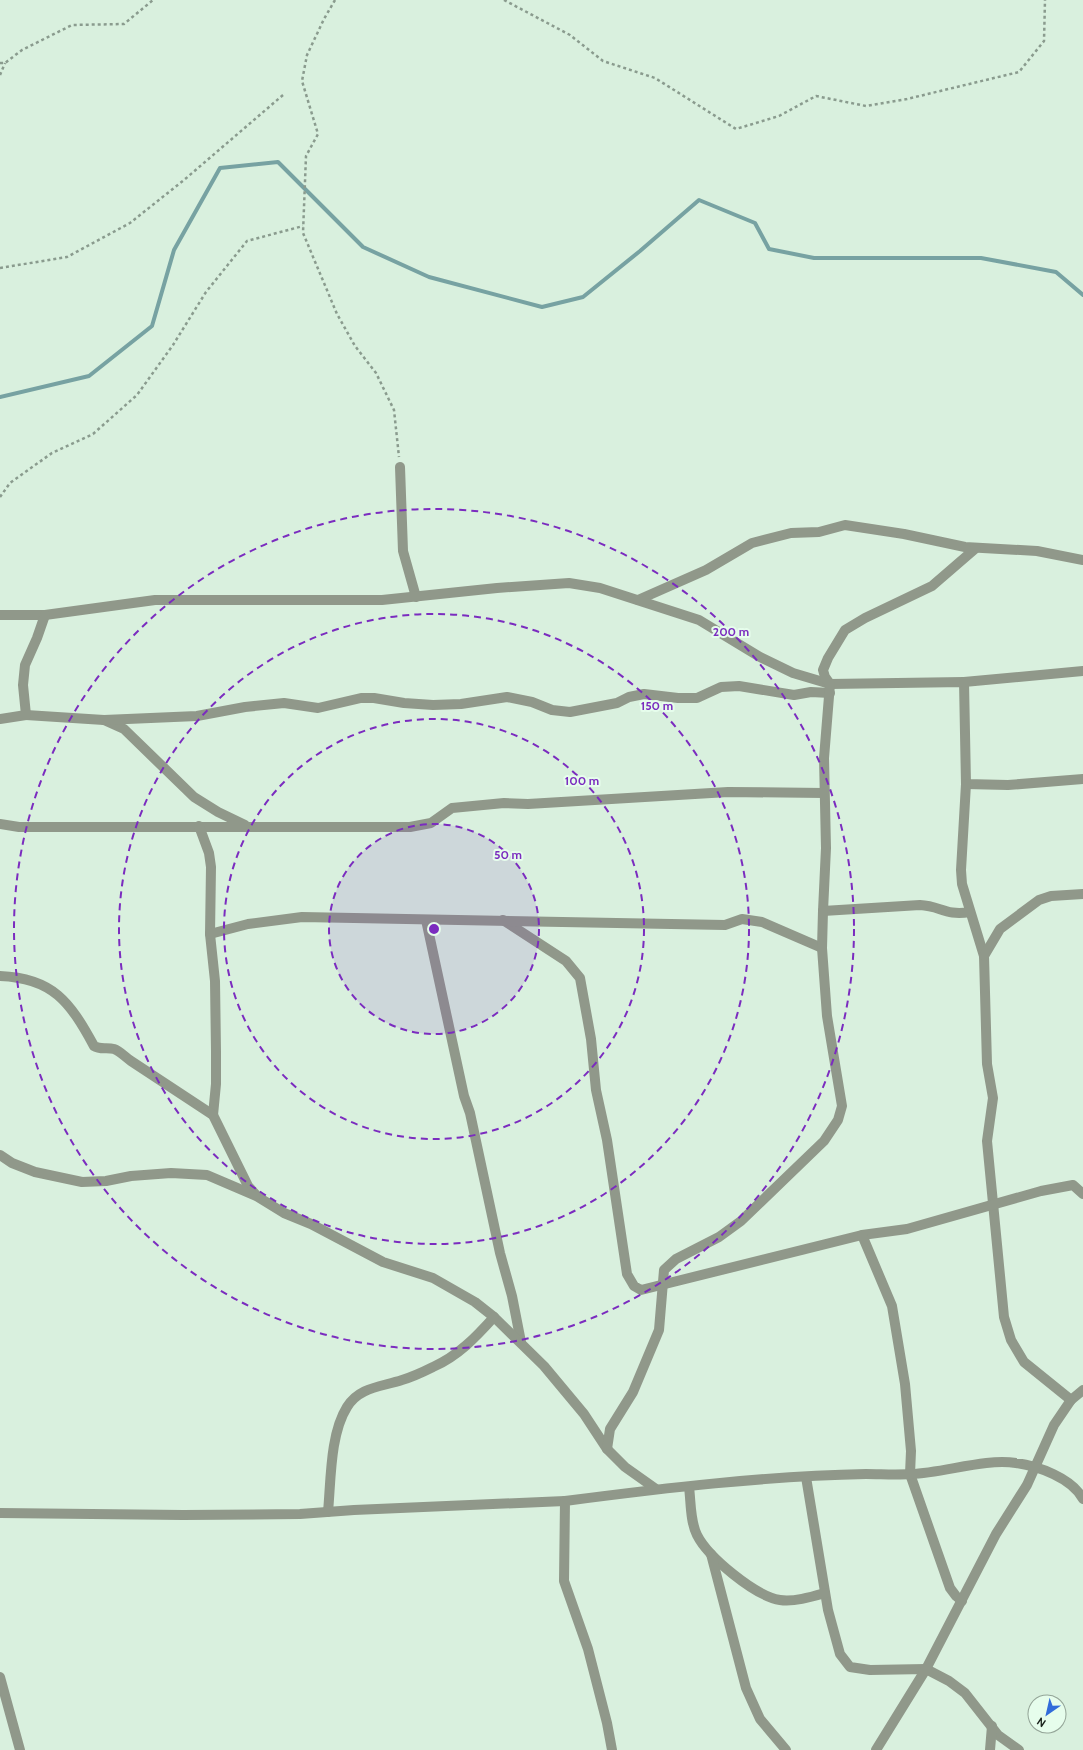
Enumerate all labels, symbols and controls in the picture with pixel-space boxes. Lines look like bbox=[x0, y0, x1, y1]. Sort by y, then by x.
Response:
text: 200 m bbox=[713, 624, 749, 639]
text: 150 m bbox=[641, 698, 673, 713]
text: 100 m bbox=[565, 773, 599, 788]
text: 50 m bbox=[494, 847, 522, 862]
centre of rings bbox=[427, 922, 441, 936]
north arrow bbox=[1027, 1694, 1067, 1734]
text: N bbox=[1034, 1714, 1049, 1730]

